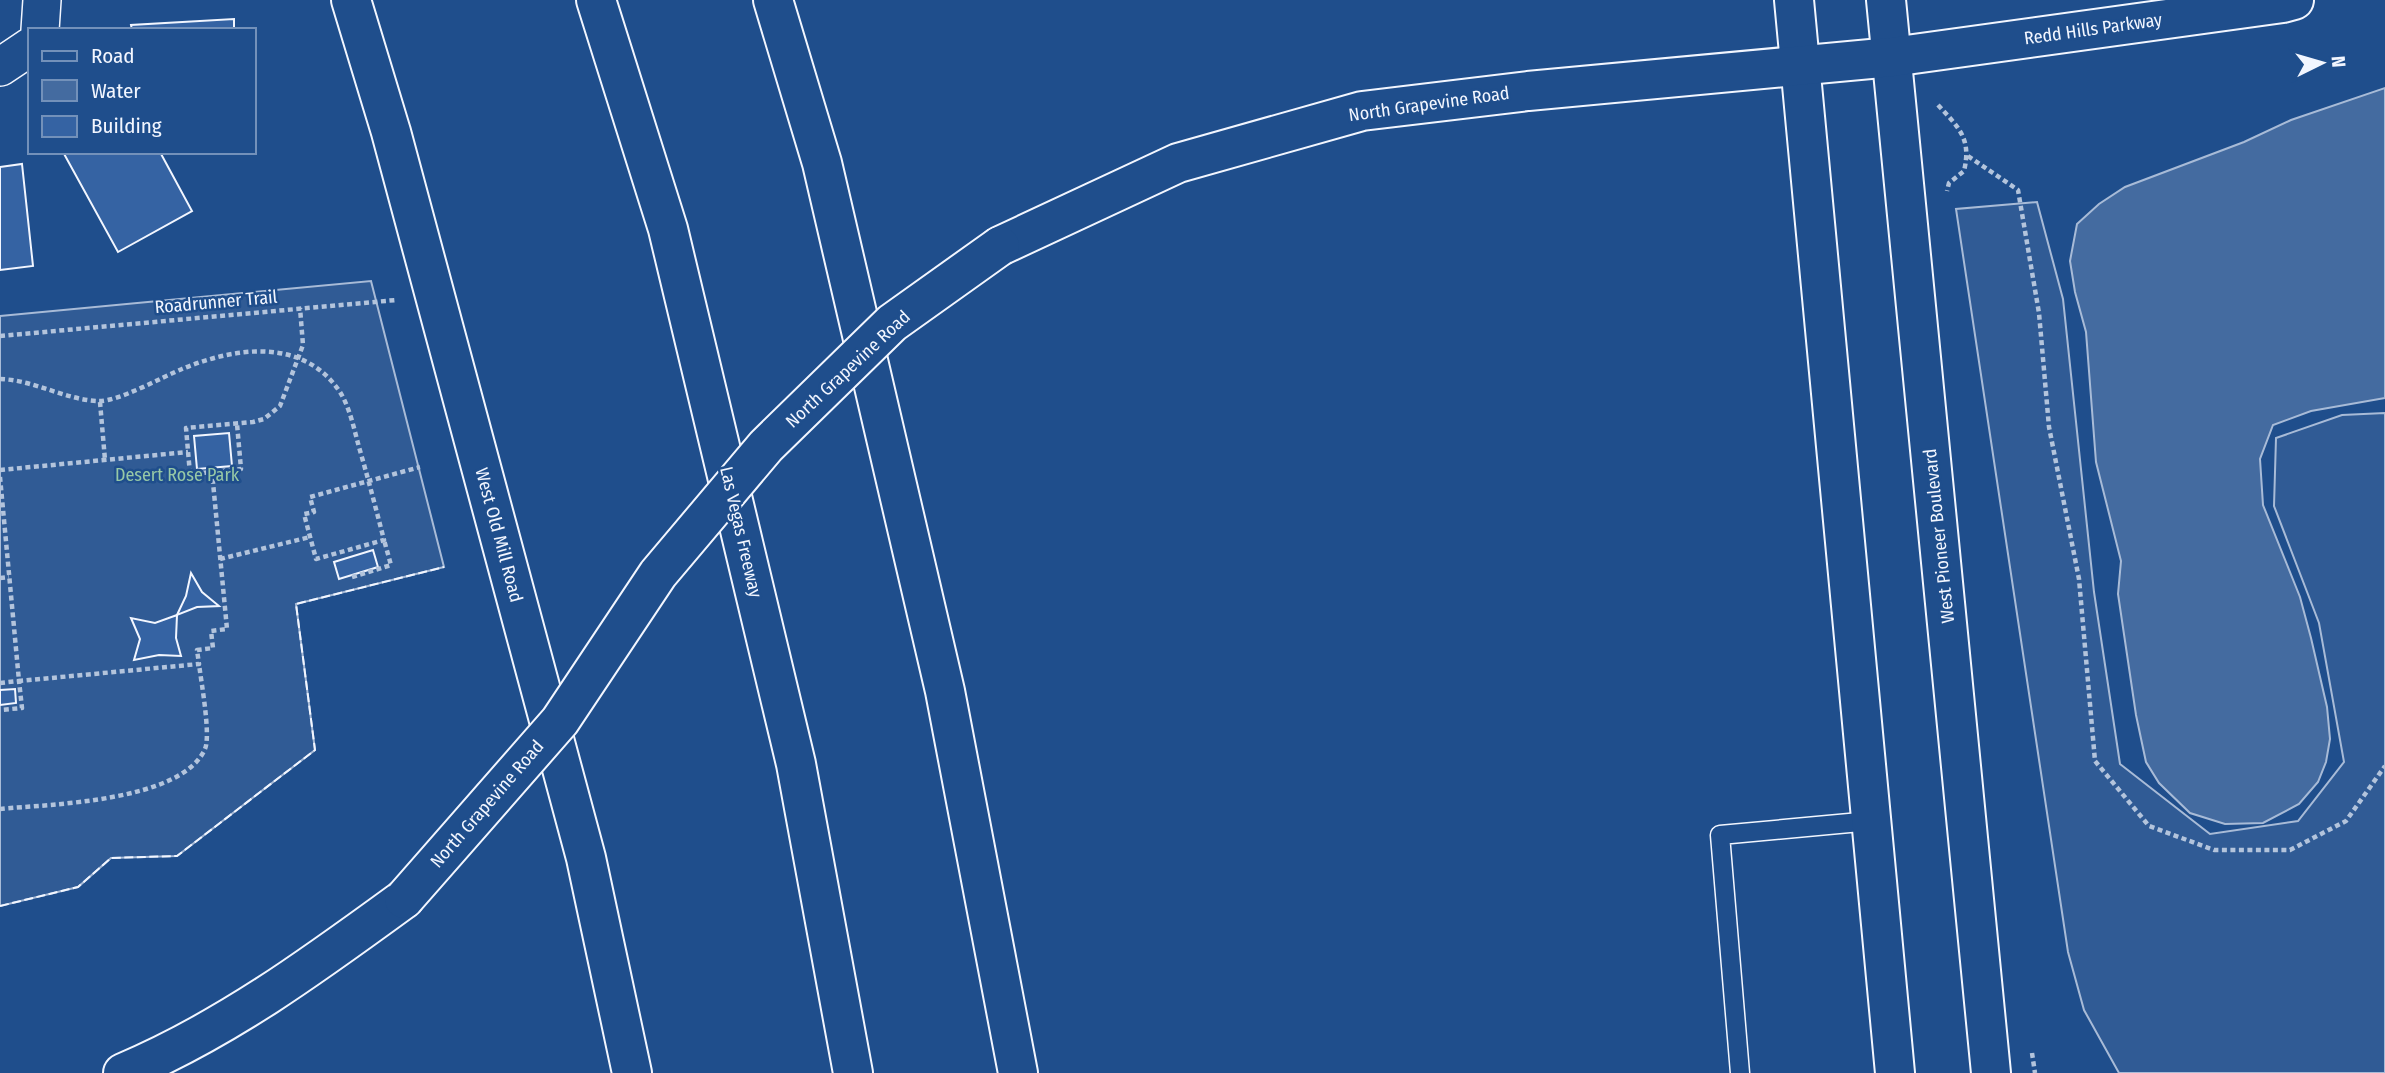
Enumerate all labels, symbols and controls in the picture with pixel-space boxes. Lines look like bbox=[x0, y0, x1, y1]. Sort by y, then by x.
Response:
street label: Redd Hills Parkway bbox=[2023, 8, 2163, 50]
legend bbox=[28, 28, 256, 154]
north arrow bbox=[2287, 28, 2357, 98]
text: Road bbox=[91, 43, 135, 69]
text: N bbox=[2326, 55, 2350, 68]
text: Water bbox=[91, 78, 141, 104]
street label: North Grapevine Road bbox=[1347, 82, 1511, 126]
text: Building bbox=[91, 113, 162, 139]
street label: Roadrunner Trail bbox=[154, 286, 278, 318]
street label: North Grapevine Road bbox=[781, 306, 915, 432]
street label: West Pioneer Boulevard bbox=[1919, 448, 1959, 624]
park label: Desert Rose Park bbox=[115, 464, 240, 486]
street label: Las Vegas Freeway bbox=[715, 464, 767, 600]
street label: West Old Mill Road bbox=[470, 465, 528, 605]
street label: North Grapevine Road bbox=[426, 736, 548, 872]

